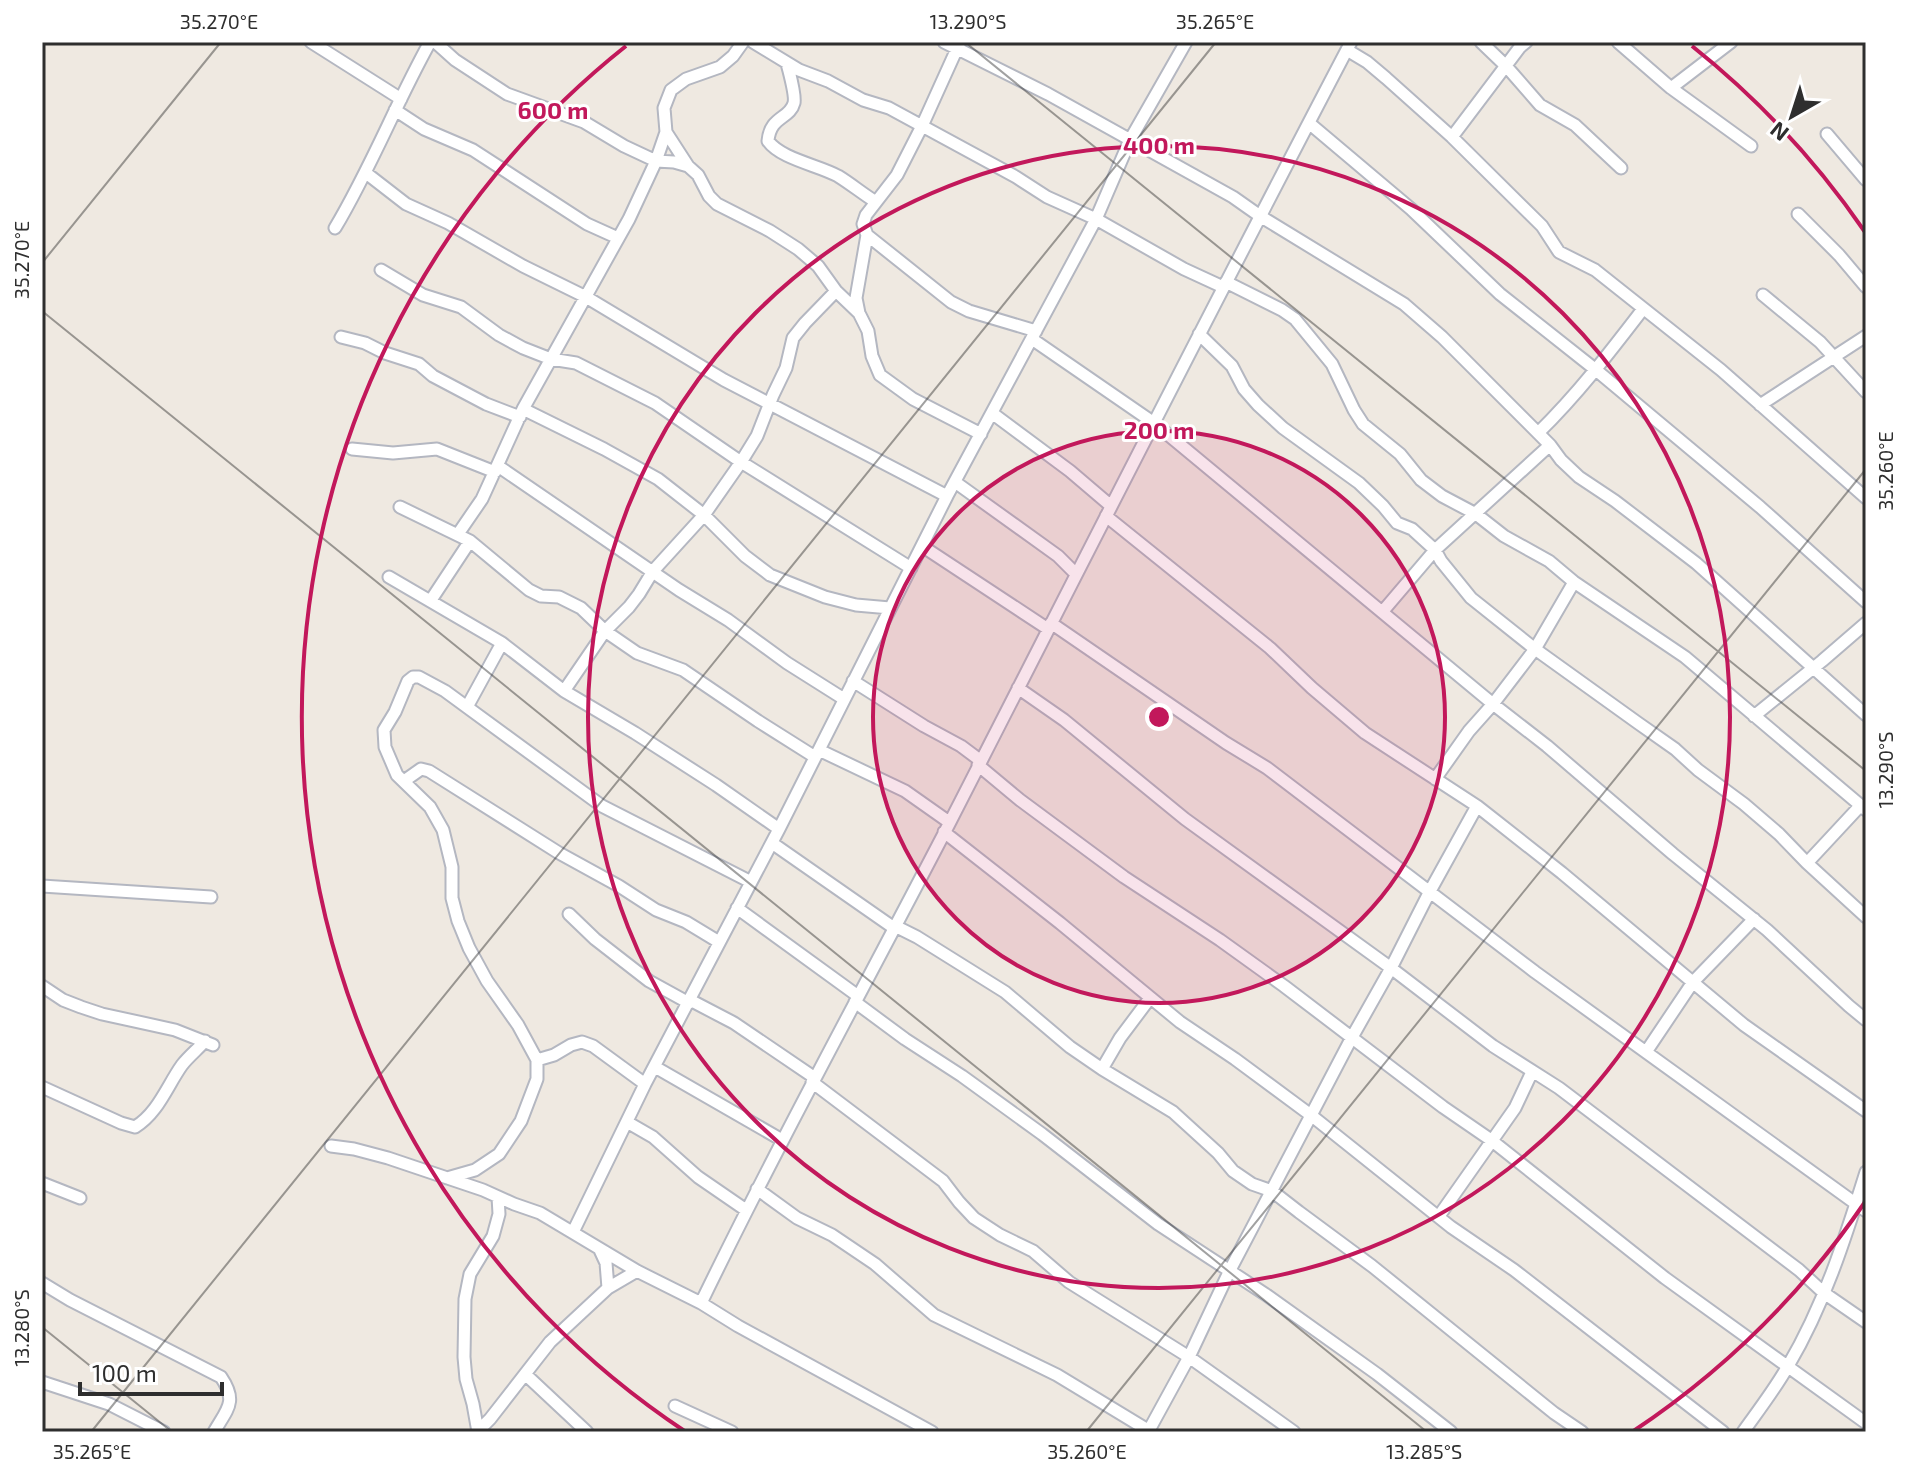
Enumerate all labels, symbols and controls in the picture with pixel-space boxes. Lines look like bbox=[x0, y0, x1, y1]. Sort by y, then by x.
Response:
text: 35.270°E bbox=[180, 9, 258, 33]
text: 13.290°S bbox=[930, 9, 1006, 33]
text: 35.265°E bbox=[1176, 9, 1254, 33]
north arrow bbox=[1752, 76, 1832, 156]
text: 600 m bbox=[518, 95, 588, 124]
text: N bbox=[1764, 117, 1793, 147]
text: 400 m bbox=[1123, 130, 1195, 159]
text: 35.270°E bbox=[9, 221, 33, 299]
text: 200 m bbox=[1124, 415, 1194, 444]
text: 35.260°E bbox=[1873, 431, 1897, 511]
centre of rings bbox=[1145, 703, 1173, 731]
text: 13.290°S bbox=[1873, 732, 1897, 808]
text: 13.280°S bbox=[9, 1289, 33, 1367]
scale bar bbox=[80, 1346, 222, 1396]
text: 100 m bbox=[92, 1358, 157, 1387]
text: 35.265°E bbox=[53, 1439, 131, 1463]
text: 35.260°E bbox=[1047, 1439, 1127, 1463]
text: 13.285°S bbox=[1386, 1439, 1462, 1463]

